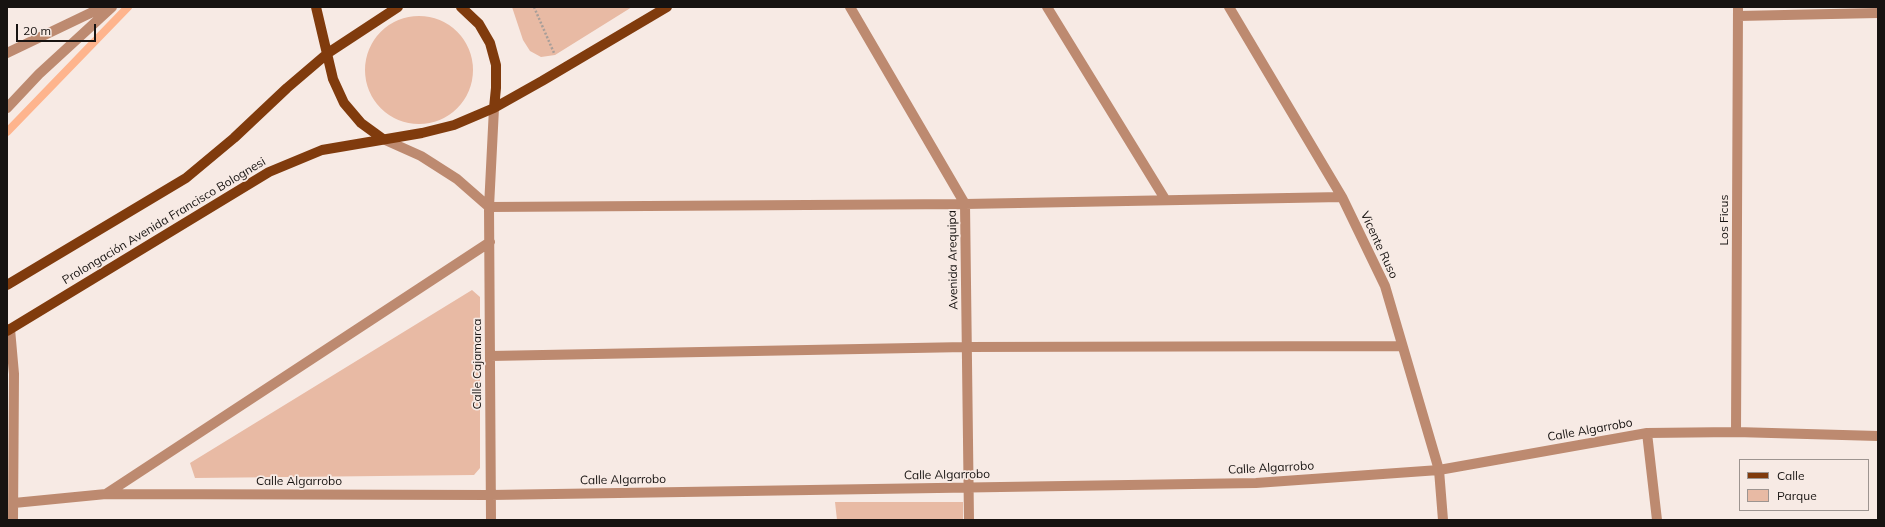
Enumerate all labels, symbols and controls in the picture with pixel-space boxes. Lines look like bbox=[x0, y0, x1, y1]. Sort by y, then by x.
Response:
scale bar bbox=[18, 16, 98, 42]
text: 20 m bbox=[23, 23, 51, 38]
street label: Prolongación Avenida Francisco Bolognesi bbox=[60, 154, 268, 288]
street label: Los Ficus bbox=[1717, 195, 1731, 245]
street label: Vicente Ruso bbox=[1357, 209, 1401, 281]
street label: Avenida Arequipa bbox=[945, 210, 961, 310]
street label: Calle Cajamarca bbox=[470, 319, 484, 409]
street label: Calle Algarrobo bbox=[1546, 415, 1634, 445]
street label: Calle Algarrobo bbox=[1228, 459, 1314, 477]
legend bbox=[1739, 459, 1869, 511]
street label: Calle Algarrobo bbox=[904, 467, 990, 483]
text: Calle bbox=[1777, 468, 1804, 483]
street label: Calle Algarrobo bbox=[580, 472, 666, 488]
street label: Calle Algarrobo bbox=[256, 474, 342, 488]
text: Parque bbox=[1777, 488, 1817, 503]

